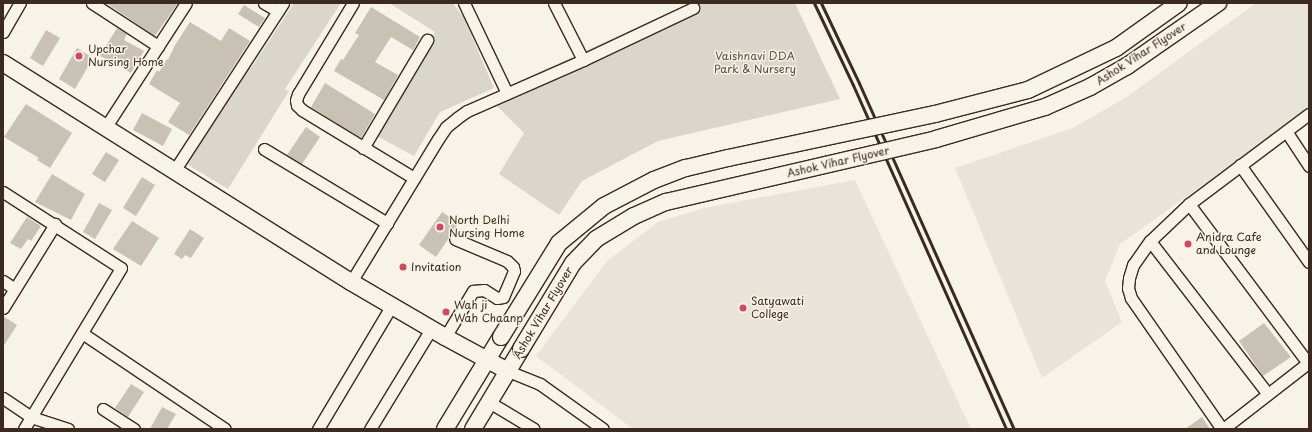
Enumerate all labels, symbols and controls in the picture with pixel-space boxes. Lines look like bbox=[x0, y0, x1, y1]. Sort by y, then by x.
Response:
street label: Ashok Vihar Flyover bbox=[1093, 20, 1189, 88]
place label: Upchar Nursing Home bbox=[88, 43, 164, 69]
marker: Upchar Nursing Home bbox=[73, 50, 85, 62]
park label: Vaishnavi DDA Park & Nursery bbox=[714, 50, 796, 76]
street label: Ashok Vihar Flyover bbox=[785, 144, 891, 180]
place label: North Delhi Nursing Home bbox=[449, 214, 525, 240]
marker: North Delhi Nursing Home bbox=[434, 221, 446, 233]
place label: Anidra Cafe and Lounge bbox=[1196, 231, 1262, 257]
marker: Anidra Cafe and Lounge bbox=[1183, 239, 1193, 249]
place label: Invitation bbox=[411, 260, 461, 274]
marker: Invitation bbox=[398, 262, 408, 272]
street label: Ashok Vihar Flyover bbox=[510, 264, 576, 362]
place label: Satyawati College bbox=[751, 295, 804, 321]
place label: Wah ji Wah Chaanp bbox=[454, 299, 523, 325]
marker: Satyawati College bbox=[738, 303, 748, 313]
marker: Wah ji Wah Chaanp bbox=[441, 307, 451, 317]

